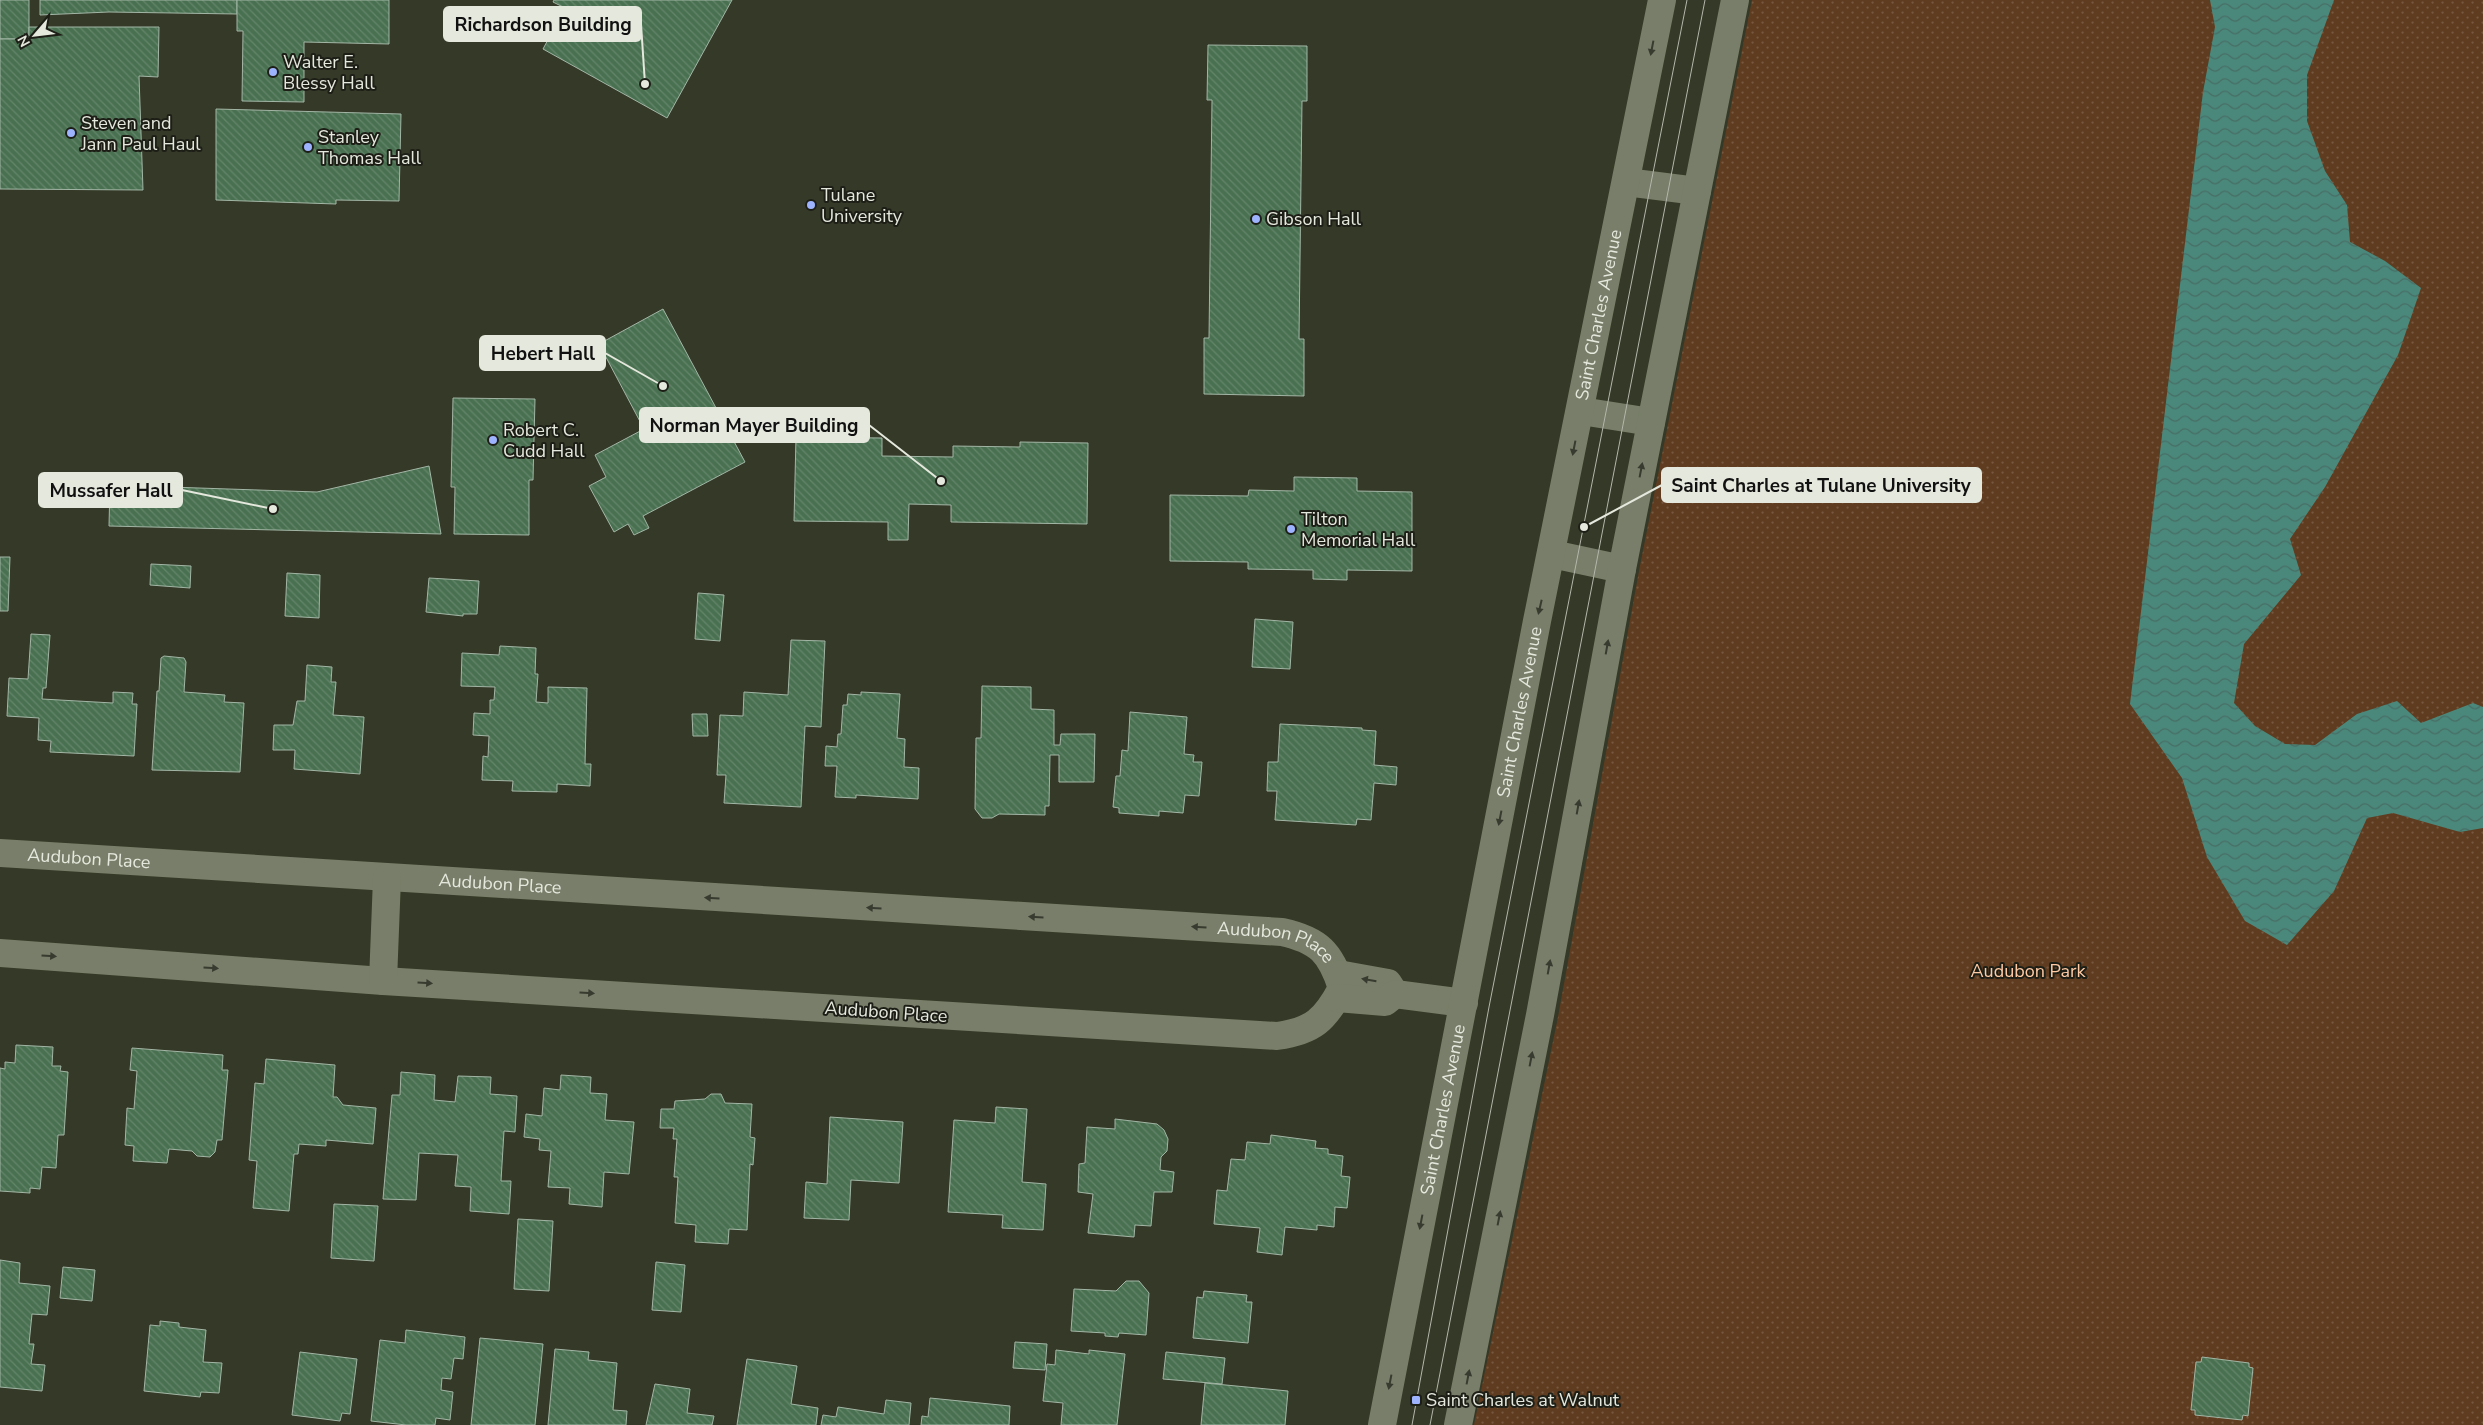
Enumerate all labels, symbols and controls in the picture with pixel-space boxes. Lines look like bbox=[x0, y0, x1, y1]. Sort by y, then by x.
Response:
callout: Richardson Building bbox=[444, 7, 641, 41]
north arrow bbox=[10, 10, 60, 60]
text: Richardson Building bbox=[454, 12, 632, 38]
text: N bbox=[13, 32, 35, 50]
one-way arrow bbox=[1648, 40, 1656, 56]
place label: Walter E. Blessy Hall bbox=[283, 50, 376, 95]
marker: Walter E. Blessy Hall bbox=[267, 66, 279, 78]
place label: Steven and Jann Paul Haul bbox=[80, 111, 201, 156]
place label: Stanley Thomas Hall bbox=[318, 125, 422, 170]
marker: Steven and Jann Paul Haul bbox=[65, 127, 77, 139]
marker: Stanley Thomas Hall bbox=[302, 141, 314, 153]
place label: Tulane University bbox=[821, 183, 903, 228]
marker: Tulane University bbox=[805, 199, 817, 211]
place label: Gibson Hall bbox=[1266, 207, 1362, 231]
marker: Gibson Hall bbox=[1250, 213, 1262, 225]
street label: Saint Charles Avenue bbox=[1570, 227, 1628, 403]
callout: Hebert Hall bbox=[480, 336, 605, 370]
text: Hebert Hall bbox=[491, 341, 595, 367]
callout: Norman Mayer Building bbox=[640, 408, 869, 442]
text: Norman Mayer Building bbox=[649, 413, 859, 439]
place label: Robert C. Cudd Hall bbox=[503, 418, 585, 463]
marker: Robert C. Cudd Hall bbox=[487, 434, 499, 446]
one-way arrow bbox=[1569, 440, 1577, 456]
one-way arrow bbox=[1638, 462, 1646, 478]
callout: Saint Charles at Tulane University bbox=[1662, 468, 1981, 502]
callout: Mussafer Hall bbox=[39, 473, 182, 507]
text: Saint Charles at Tulane University bbox=[1671, 473, 1972, 499]
text: Mussafer Hall bbox=[49, 478, 173, 504]
place label: Tilton Memorial Hall bbox=[1301, 507, 1416, 552]
marker: Tilton Memorial Hall bbox=[1285, 523, 1297, 535]
one-way arrow bbox=[1536, 599, 1544, 615]
street label: Saint Charles Avenue bbox=[1491, 625, 1548, 800]
one-way arrow bbox=[1604, 639, 1612, 655]
one-way arrow bbox=[1574, 799, 1582, 815]
one-way arrow bbox=[1495, 810, 1503, 826]
street label: Audubon Place bbox=[27, 843, 151, 874]
street label: Audubon Place bbox=[438, 868, 562, 900]
one-way arrow bbox=[704, 893, 720, 901]
one-way arrow bbox=[866, 903, 882, 911]
one-way arrow bbox=[1028, 913, 1044, 921]
street label: Audubon Place bbox=[1216, 916, 1340, 968]
one-way arrow bbox=[1190, 923, 1206, 931]
one-way arrow bbox=[41, 953, 57, 961]
one-way arrow bbox=[1545, 958, 1553, 974]
park label: Audubon Park bbox=[1970, 959, 2087, 983]
one-way arrow bbox=[203, 964, 219, 972]
one-way arrow bbox=[1361, 975, 1377, 983]
one-way arrow bbox=[417, 980, 433, 988]
one-way arrow bbox=[580, 990, 596, 998]
street label: Audubon Place bbox=[824, 996, 948, 1028]
street label: Saint Charles Avenue bbox=[1415, 1022, 1471, 1197]
one-way arrow bbox=[1527, 1051, 1535, 1066]
one-way arrow bbox=[1496, 1209, 1504, 1225]
one-way arrow bbox=[1417, 1215, 1425, 1231]
one-way arrow bbox=[1464, 1369, 1472, 1385]
one-way arrow bbox=[1386, 1374, 1394, 1390]
place label: Saint Charles at Walnut bbox=[1426, 1388, 1620, 1412]
marker: Saint Charles at Walnut bbox=[1410, 1394, 1422, 1406]

